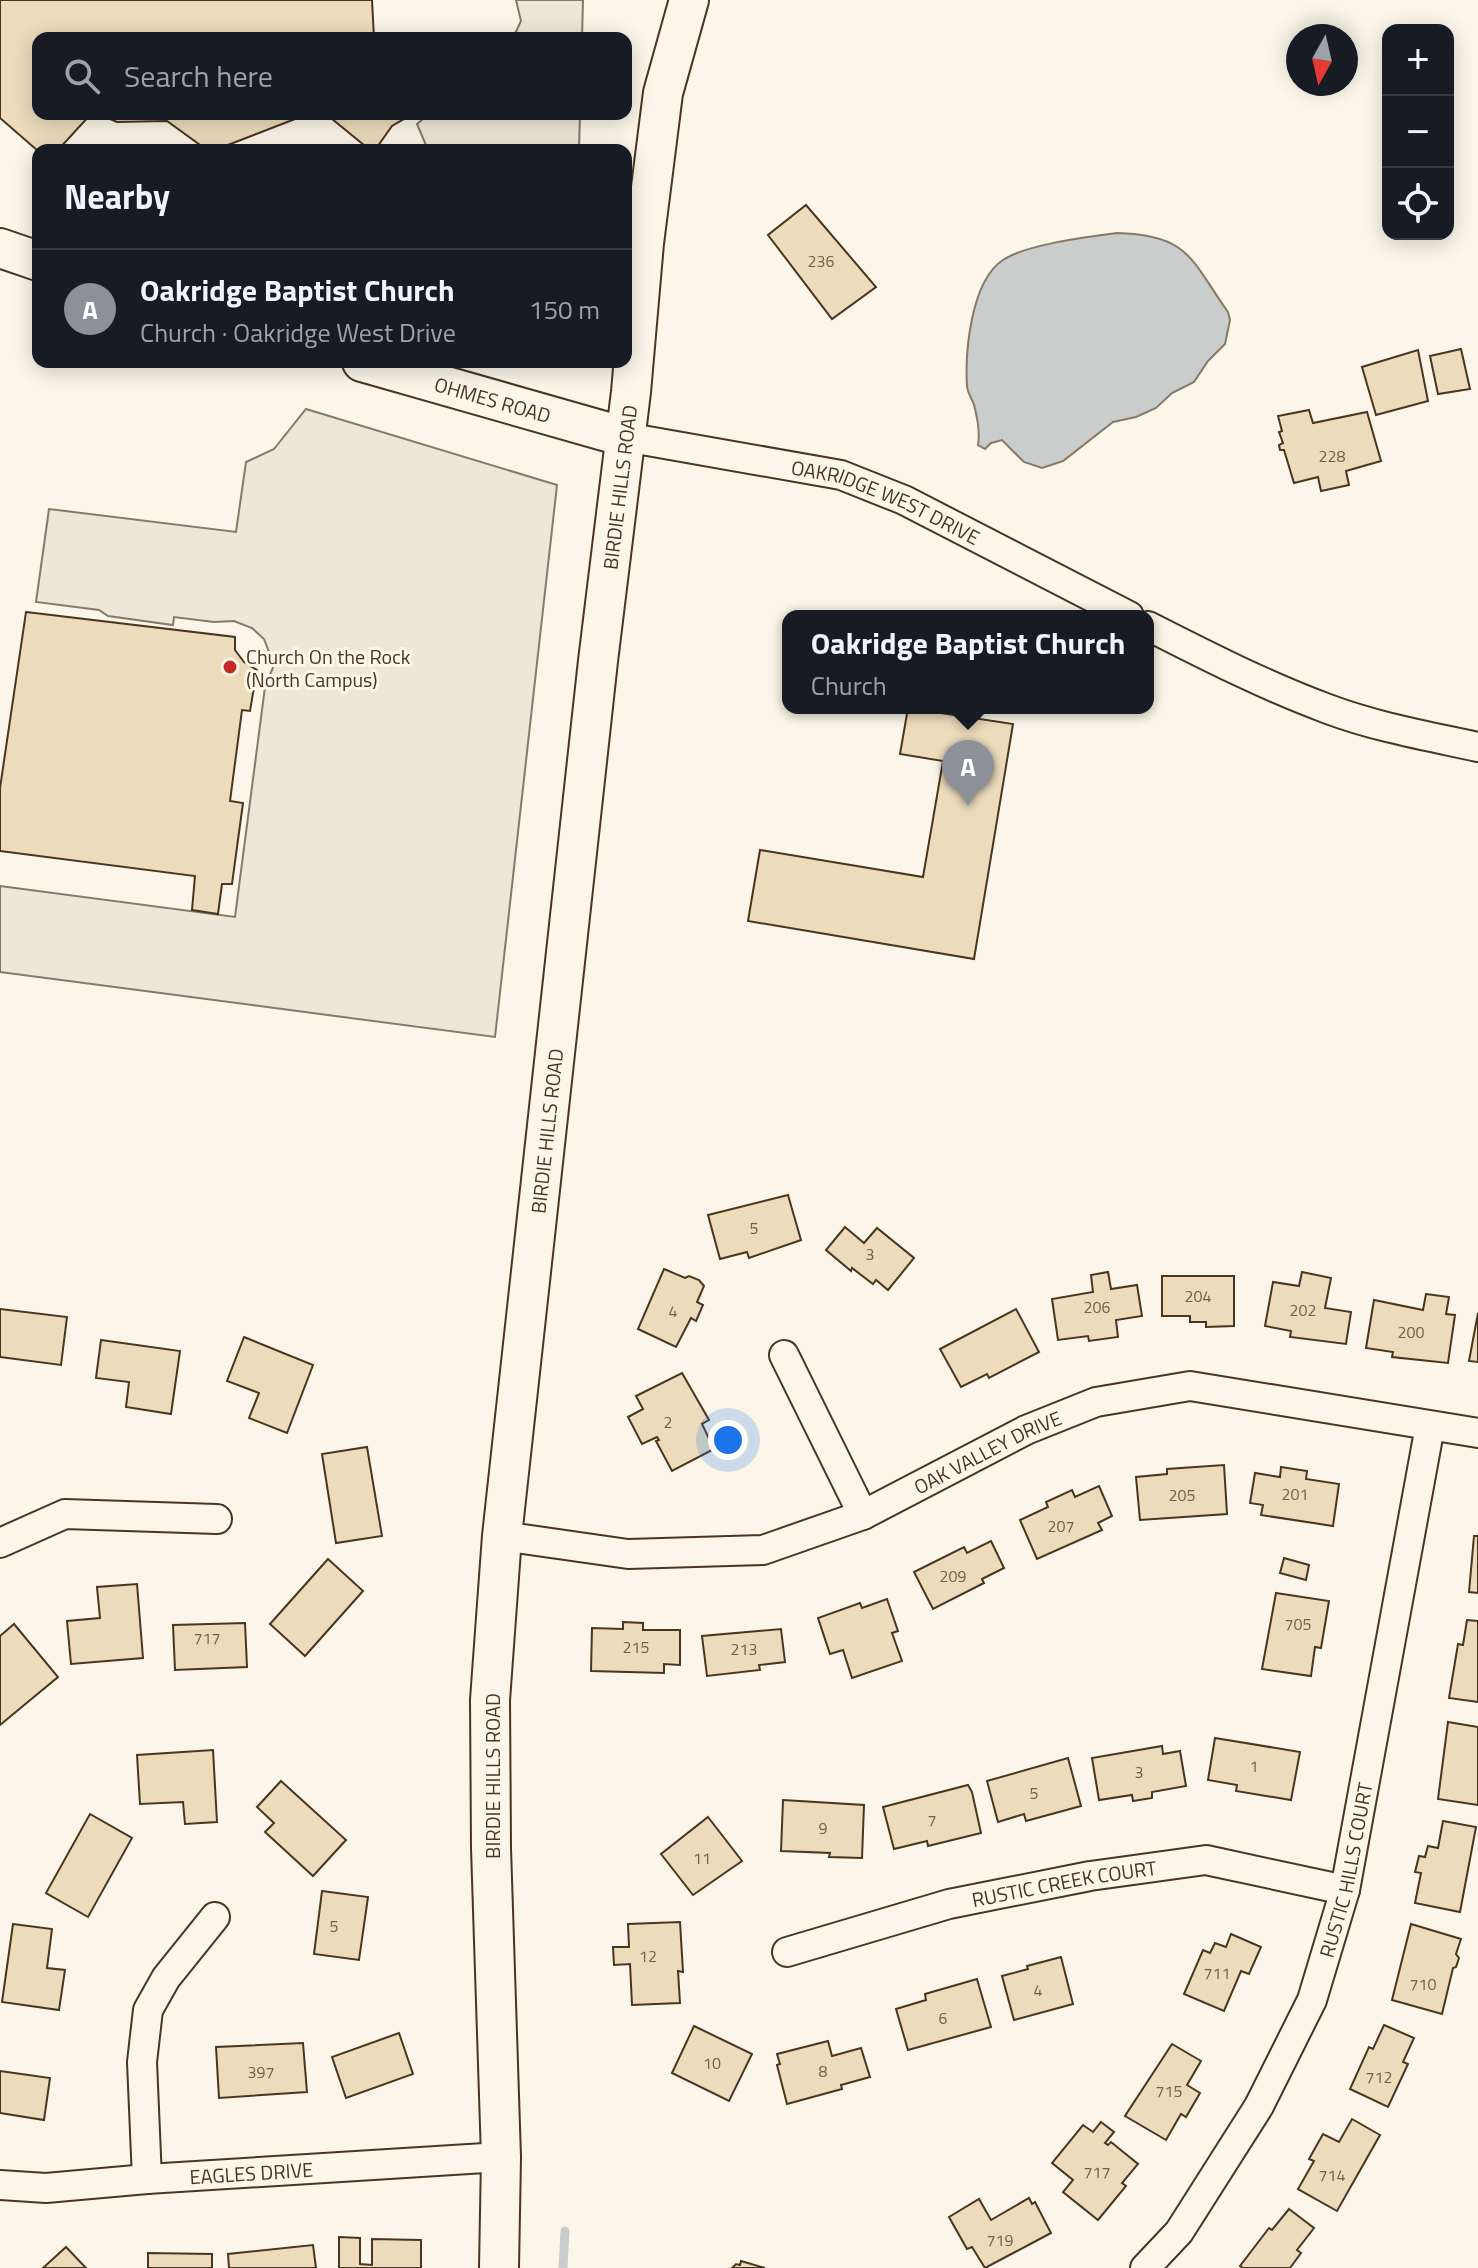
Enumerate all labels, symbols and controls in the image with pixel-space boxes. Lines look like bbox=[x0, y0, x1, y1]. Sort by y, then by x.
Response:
north arrow bbox=[1286, 24, 1358, 96]
map controls bbox=[1382, 24, 1454, 240]
button: + bbox=[1382, 24, 1454, 96]
search box bbox=[32, 32, 632, 120]
text: Search here bbox=[124, 53, 273, 99]
icon: search bbox=[60, 54, 104, 98]
button: − bbox=[1382, 96, 1454, 168]
button: locate bbox=[1382, 168, 1454, 240]
text: Nearby bbox=[64, 170, 170, 222]
house number: 236 bbox=[808, 249, 834, 273]
text: Oakridge Baptist Church bbox=[140, 267, 455, 313]
text: A bbox=[82, 290, 98, 329]
text: 150 m bbox=[529, 290, 600, 329]
text: Church · Oakridge West Drive bbox=[140, 313, 456, 352]
street label: OHMES ROAD bbox=[431, 368, 555, 431]
street label: BIRDIE HILLS ROAD bbox=[594, 403, 645, 571]
house number: 228 bbox=[1319, 444, 1345, 468]
street label: OAKRIDGE WEST DRIVE bbox=[789, 451, 986, 552]
popup bbox=[782, 610, 1154, 714]
text: Oakridge Baptist Church bbox=[811, 620, 1125, 666]
place label: Church On the Rock (North Campus) bbox=[246, 641, 411, 695]
marker: Church On the Rock (North Campus) bbox=[221, 658, 239, 676]
text: Church bbox=[811, 666, 887, 705]
pin: A bbox=[942, 740, 994, 806]
street label: BIRDIE HILLS ROAD bbox=[522, 1047, 571, 1215]
house number: 5 bbox=[750, 1216, 759, 1240]
house number: 3 bbox=[866, 1242, 874, 1266]
house number: 204 bbox=[1185, 1284, 1211, 1308]
house number: 206 bbox=[1084, 1295, 1110, 1319]
house number: 202 bbox=[1290, 1298, 1316, 1322]
house number: 4 bbox=[669, 1299, 678, 1323]
house number: 200 bbox=[1398, 1320, 1424, 1344]
street label: OAK VALLEY DRIVE bbox=[908, 1402, 1066, 1502]
house number: 2 bbox=[664, 1410, 672, 1434]
your location bbox=[708, 1420, 748, 1460]
house number: 201 bbox=[1282, 1482, 1308, 1506]
house number: 205 bbox=[1169, 1483, 1195, 1507]
house number: 207 bbox=[1048, 1514, 1074, 1538]
house number: 209 bbox=[940, 1564, 966, 1588]
house number: 705 bbox=[1285, 1612, 1311, 1636]
house number: 717 bbox=[194, 1626, 220, 1650]
house number: 215 bbox=[623, 1635, 649, 1659]
house number: 213 bbox=[731, 1637, 757, 1661]
street label: BIRDIE HILLS ROAD bbox=[477, 1693, 508, 1859]
house number: 1 bbox=[1250, 1754, 1258, 1778]
house number: 3 bbox=[1135, 1760, 1143, 1784]
street label: RUSTIC HILLS COURT bbox=[1310, 1779, 1380, 1961]
house number: 5 bbox=[1030, 1781, 1039, 1805]
house number: 7 bbox=[928, 1808, 936, 1832]
house number: 9 bbox=[819, 1816, 828, 1840]
house number: 11 bbox=[693, 1846, 711, 1870]
street label: RUSTIC CREEK COURT bbox=[969, 1851, 1159, 1915]
house number: 5 bbox=[330, 1914, 339, 1938]
house number: 12 bbox=[639, 1944, 657, 1968]
house number: 711 bbox=[1204, 1961, 1230, 1985]
house number: 710 bbox=[1410, 1972, 1436, 1996]
house number: 4 bbox=[1034, 1978, 1043, 2002]
house number: 6 bbox=[939, 2006, 948, 2030]
house number: 10 bbox=[703, 2051, 721, 2075]
house number: 8 bbox=[819, 2059, 828, 2083]
house number: 397 bbox=[248, 2060, 274, 2084]
house number: 712 bbox=[1366, 2065, 1392, 2089]
house number: 715 bbox=[1156, 2079, 1182, 2103]
street label: EAGLES DRIVE bbox=[189, 2153, 314, 2192]
house number: 717 bbox=[1084, 2160, 1110, 2184]
house number: 714 bbox=[1319, 2163, 1345, 2187]
house number: 719 bbox=[987, 2228, 1013, 2252]

